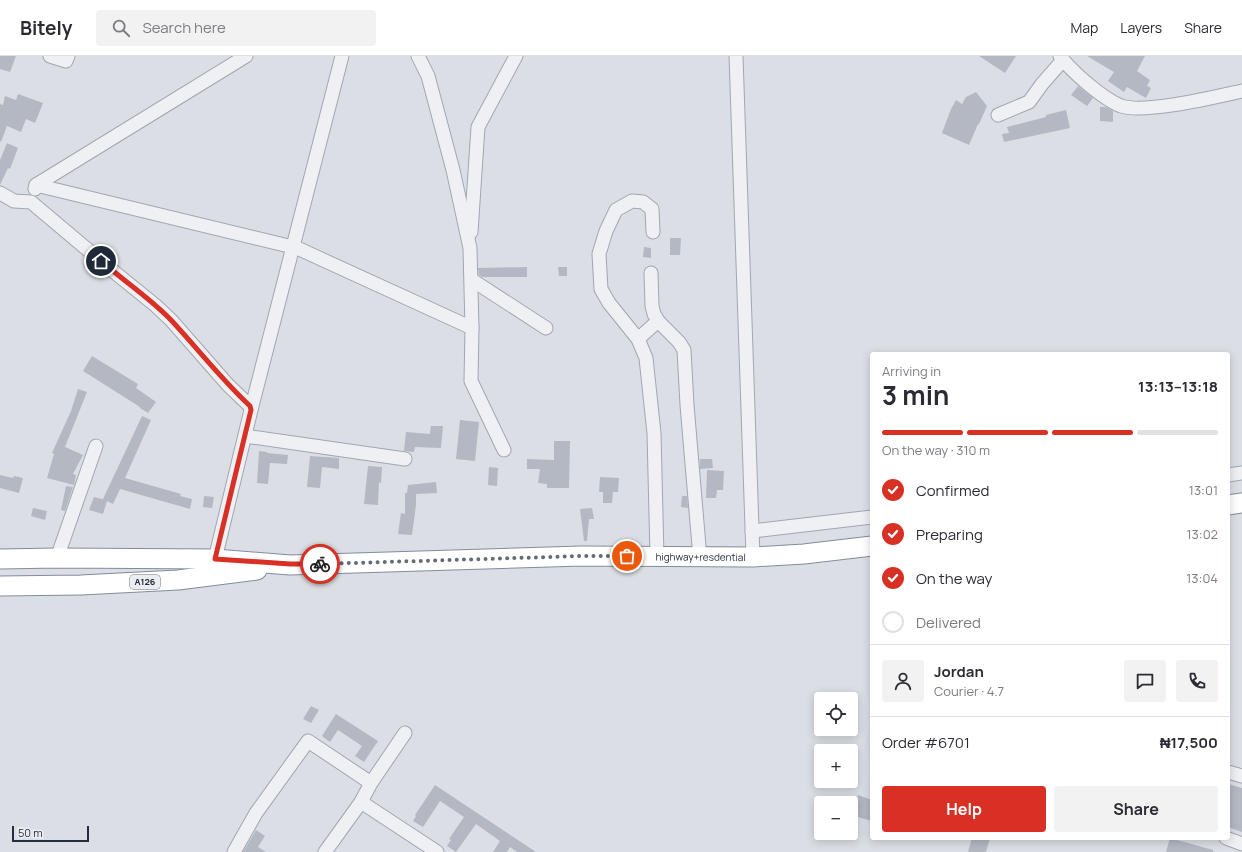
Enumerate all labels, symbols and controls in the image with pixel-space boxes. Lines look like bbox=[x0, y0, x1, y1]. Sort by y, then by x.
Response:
search box bbox=[96, 10, 376, 46]
text: Bitely bbox=[20, 15, 72, 41]
icon: search bbox=[110, 17, 132, 39]
text: Search here bbox=[142, 17, 226, 38]
text: Map bbox=[1070, 18, 1098, 37]
text: Layers bbox=[1120, 18, 1162, 37]
text: Share bbox=[1184, 18, 1222, 37]
pin bbox=[84, 244, 118, 278]
icon: home bbox=[90, 250, 112, 272]
text: Arriving in bbox=[882, 362, 941, 380]
text: 13:13–13:18 bbox=[1138, 376, 1218, 397]
text: 3 min bbox=[882, 377, 949, 413]
text: On the way · 310 m bbox=[882, 441, 990, 459]
icon: check bbox=[882, 479, 904, 501]
text: Confirmed bbox=[916, 480, 989, 501]
text: 13:01 bbox=[1189, 481, 1218, 499]
icon: check bbox=[882, 523, 904, 545]
text: Preparing bbox=[916, 524, 983, 545]
text: 13:02 bbox=[1187, 525, 1218, 543]
pin bbox=[610, 539, 644, 573]
courier bbox=[300, 544, 340, 584]
icon: bag bbox=[616, 545, 638, 567]
street label: highway+resdential bbox=[655, 549, 746, 564]
icon: bike bbox=[309, 553, 331, 575]
icon: check bbox=[882, 567, 904, 589]
text: On the way bbox=[916, 568, 992, 589]
text: 13:04 bbox=[1186, 569, 1218, 587]
road number: A126 bbox=[130, 575, 160, 589]
text: Delivered bbox=[916, 612, 981, 633]
button: person bbox=[882, 660, 924, 702]
button: chat bbox=[1124, 660, 1166, 702]
button: phone bbox=[1176, 660, 1218, 702]
text: Jordan bbox=[934, 661, 984, 682]
text: Courier · 4.7 bbox=[934, 682, 1004, 700]
map controls bbox=[814, 692, 858, 840]
button: locate bbox=[814, 692, 858, 736]
text: Order #6701 bbox=[882, 732, 970, 753]
text: ₦17,500 bbox=[1160, 732, 1218, 753]
button: + bbox=[814, 744, 858, 788]
button: Help bbox=[882, 786, 1046, 832]
button: Share bbox=[1054, 786, 1218, 832]
button: − bbox=[814, 796, 858, 840]
scale bar bbox=[12, 824, 89, 843]
text: 50 m bbox=[18, 825, 43, 840]

